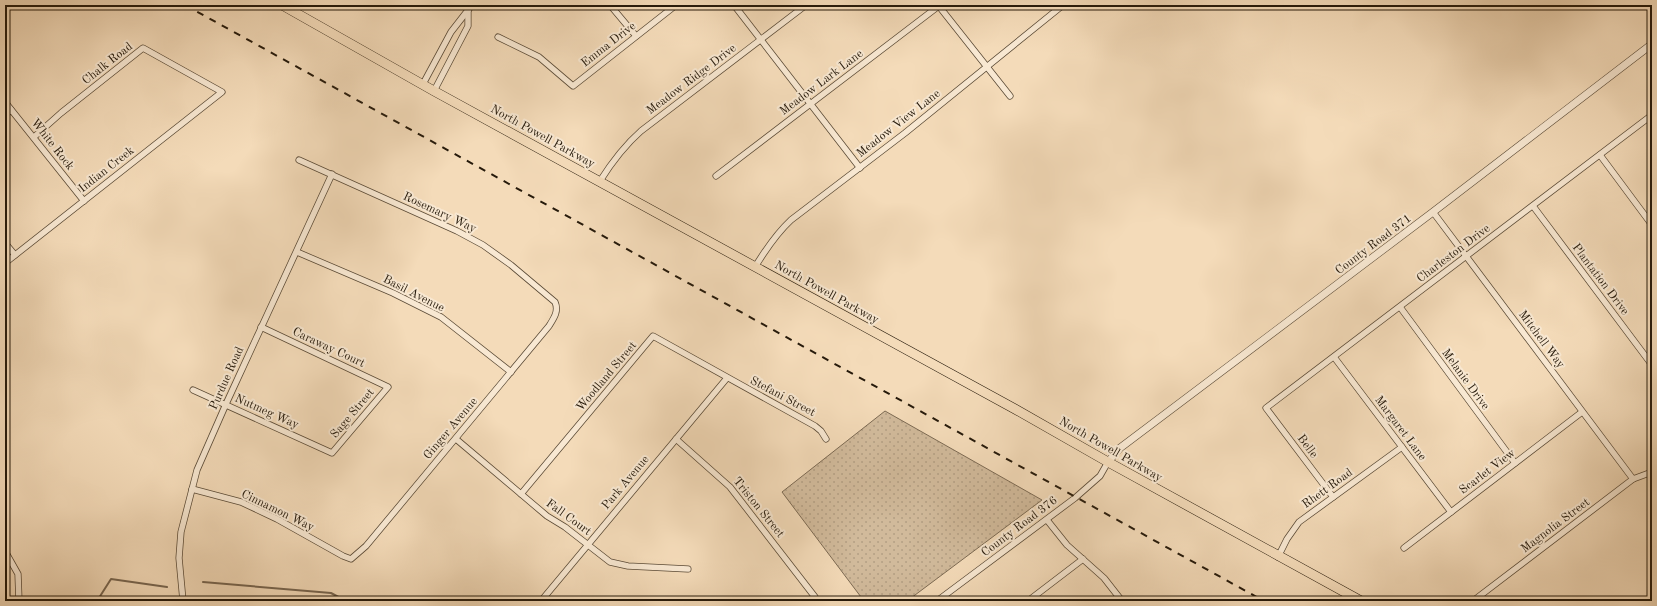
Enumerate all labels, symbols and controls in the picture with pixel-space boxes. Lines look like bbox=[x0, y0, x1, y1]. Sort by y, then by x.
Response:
street label: Emma Drive bbox=[579, 20, 638, 70]
street label: Chalk Road bbox=[80, 41, 135, 87]
street label: Meadow Ridge Drive bbox=[645, 42, 739, 117]
street label: Meadow Lark Lane bbox=[778, 47, 866, 118]
street label: Meadow View Lane bbox=[855, 87, 943, 160]
street label: North Powell Parkway bbox=[488, 103, 597, 171]
street label: White Rock bbox=[28, 117, 76, 173]
street label: Indian Creek bbox=[77, 145, 137, 195]
street label: Rosemary Way bbox=[401, 191, 479, 235]
street label: County Road 371 bbox=[1333, 212, 1414, 277]
street label: Charleston Drive bbox=[1415, 222, 1493, 285]
street label: Plantation Drive bbox=[1570, 242, 1631, 318]
street label: North Powell Parkway bbox=[772, 259, 881, 327]
street label: Basil Avenue bbox=[381, 273, 447, 315]
street label: Mitchell Way bbox=[1516, 309, 1567, 371]
street label: Caraway Court bbox=[290, 326, 367, 370]
street label: Woodland Street bbox=[574, 339, 639, 414]
street label: Purdue Road bbox=[208, 345, 246, 412]
street label: Melanie Drive bbox=[1439, 347, 1492, 413]
street label: Stefani Street bbox=[748, 375, 817, 419]
street label: Sage Street bbox=[329, 387, 377, 441]
street label: Nutmeg Way bbox=[233, 392, 301, 432]
street label: Margaret Lane bbox=[1372, 394, 1429, 463]
street label: Ginger Avenue bbox=[421, 395, 480, 462]
street label: North Powell Parkway bbox=[1057, 415, 1165, 485]
street label: Belle bbox=[1295, 433, 1320, 461]
street label: Scarlet View bbox=[1457, 447, 1518, 497]
street label: Park Avenue bbox=[600, 453, 652, 512]
street label: Rhett Road bbox=[1300, 467, 1355, 511]
street label: Triston Street bbox=[730, 475, 786, 540]
street label: Cinnamon Way bbox=[239, 488, 316, 534]
street label: County Road 376 bbox=[979, 494, 1060, 559]
street label: Magnolia Street bbox=[1519, 496, 1592, 555]
street label: Fall Court bbox=[544, 497, 593, 538]

